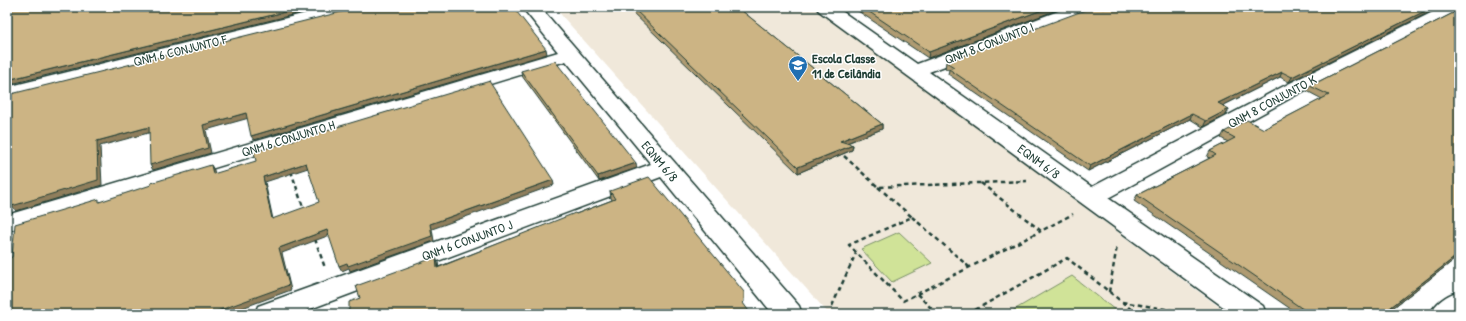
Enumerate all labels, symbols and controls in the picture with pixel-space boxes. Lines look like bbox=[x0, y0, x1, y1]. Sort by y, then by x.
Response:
street label: QNM 8 CONJUNTO I bbox=[942, 18, 1036, 68]
street label: QNM 6 CONJUNTO F bbox=[131, 29, 230, 70]
place label: Escola Classe 11 de Ceilândia bbox=[812, 49, 881, 82]
school or university icon: Escola Classe 11 de Ceilândia bbox=[787, 54, 809, 82]
street label: QNM 8 CONJUNTO K bbox=[1224, 70, 1320, 132]
street label: QNM 6 CONJUNTO H bbox=[239, 115, 337, 161]
street label: EQNM 6/8 bbox=[638, 137, 683, 186]
street label: EQNM 6/8 bbox=[1014, 140, 1064, 183]
street label: QNM 6 CONJUNTO J bbox=[419, 215, 515, 265]

